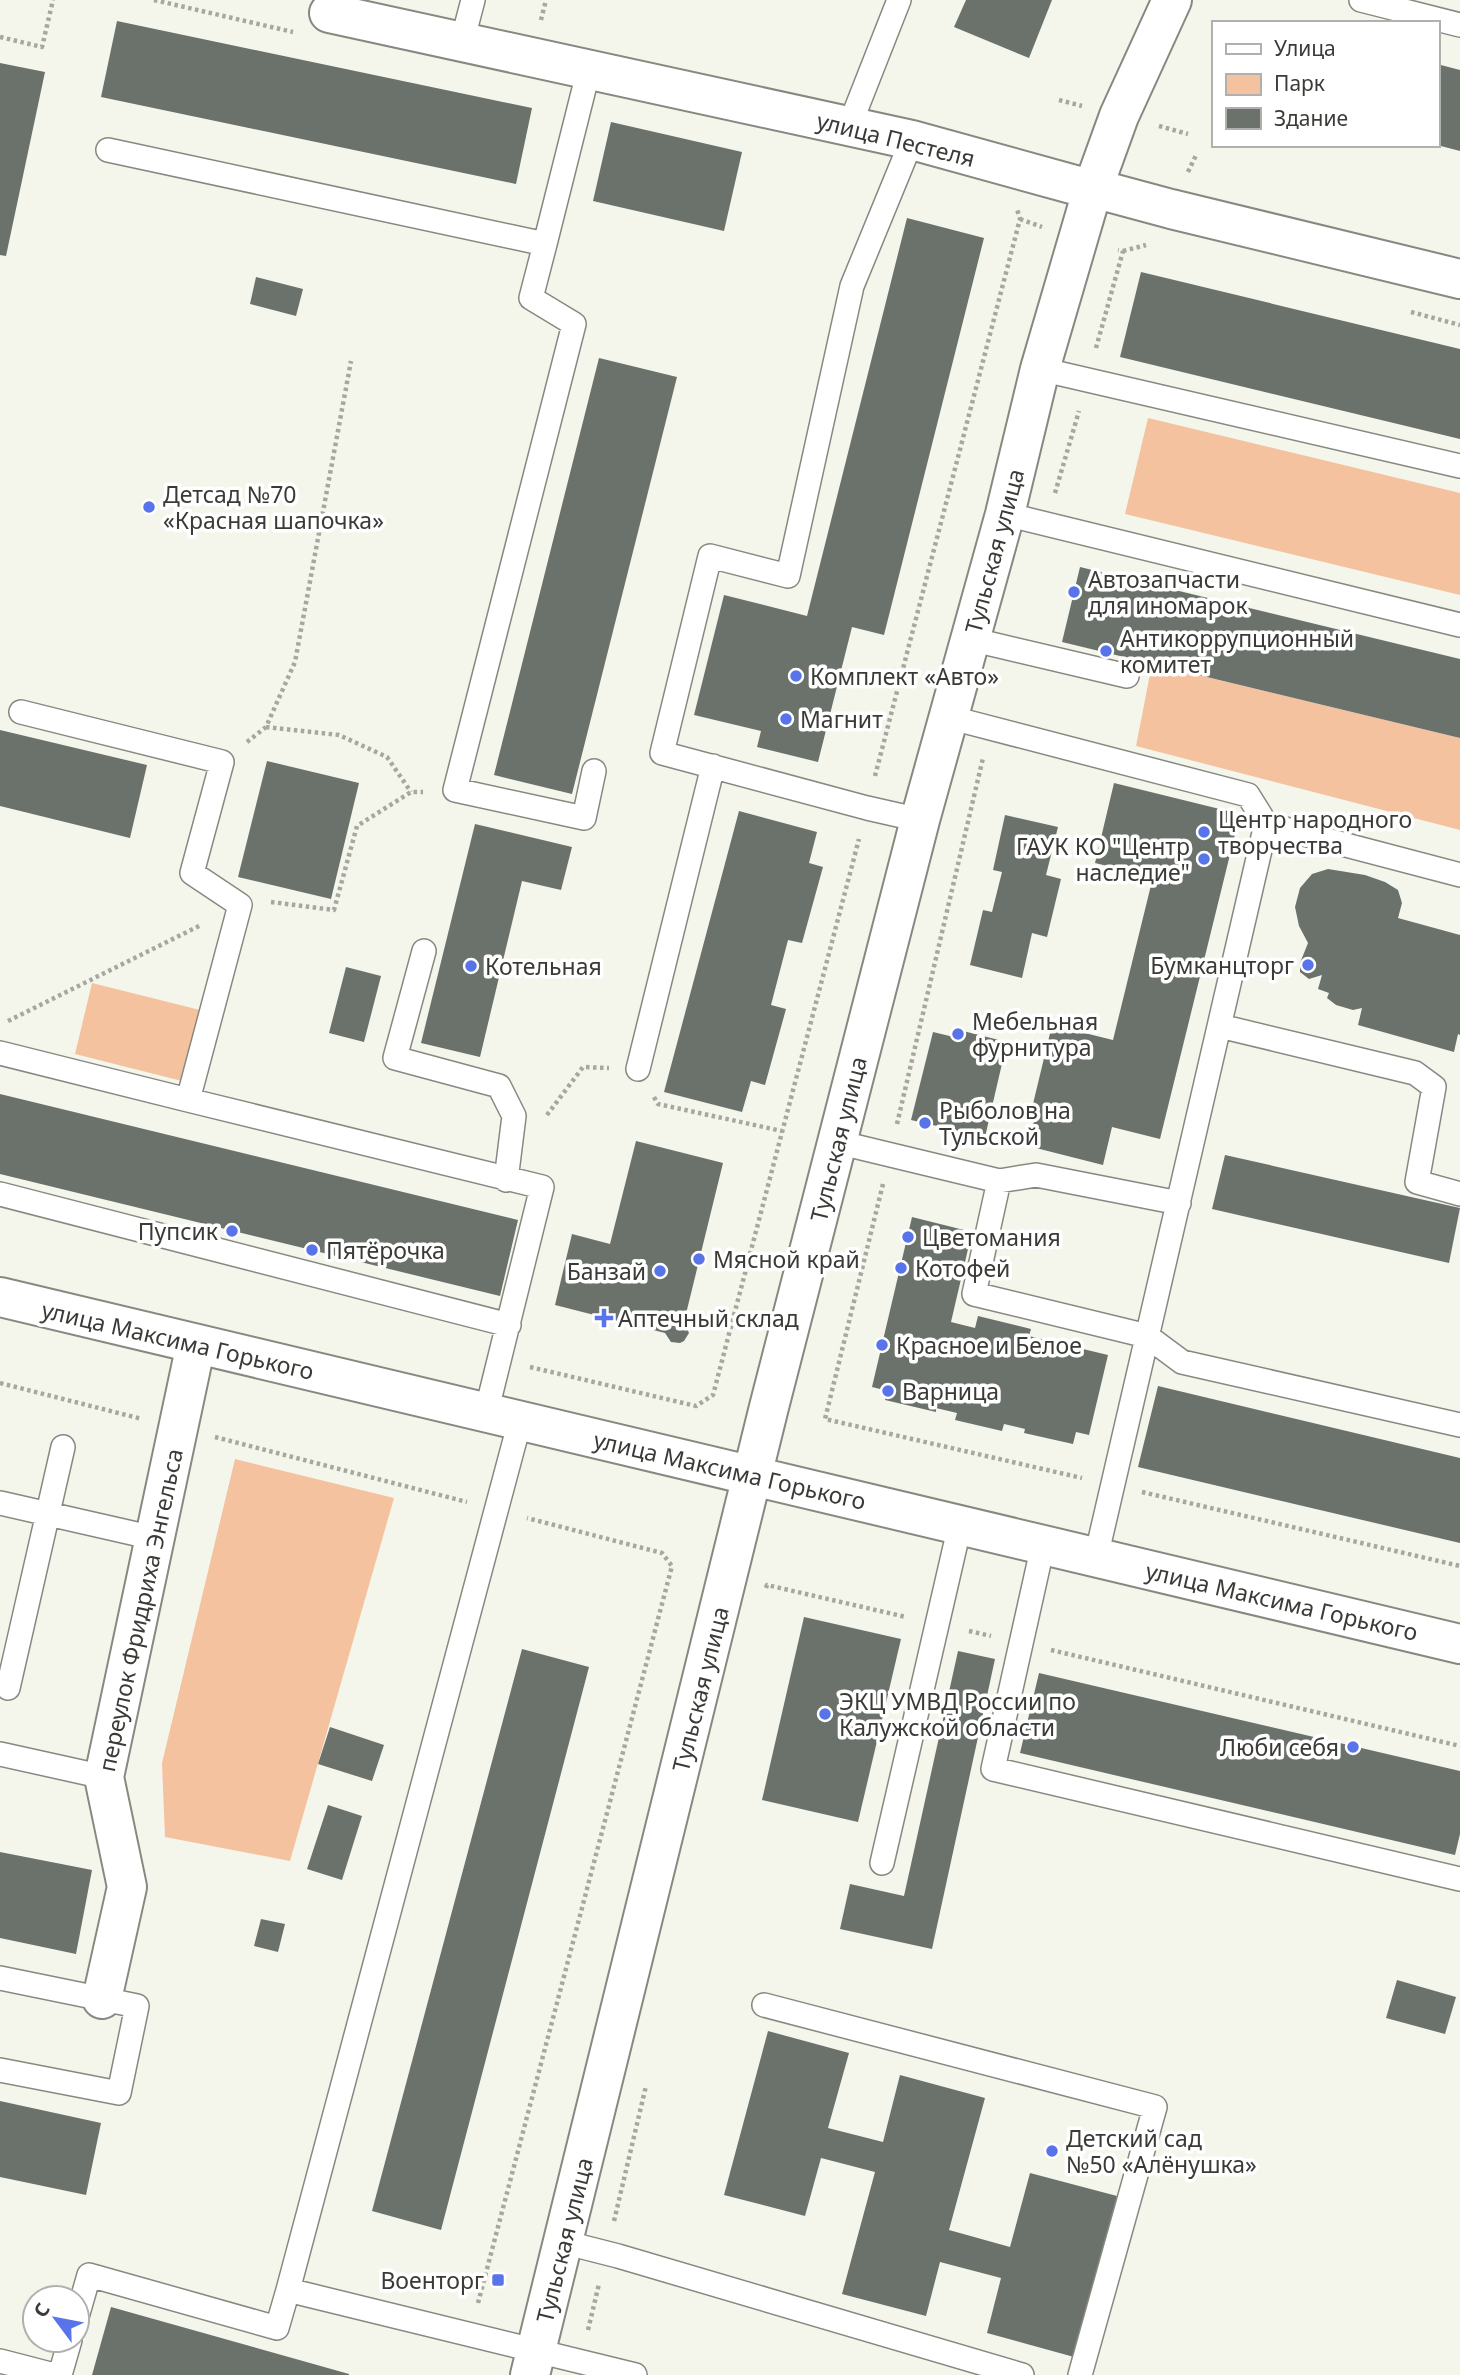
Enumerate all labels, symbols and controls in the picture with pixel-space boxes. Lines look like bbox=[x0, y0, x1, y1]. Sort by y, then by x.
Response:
legend bbox=[1212, 21, 1439, 147]
text: Улица bbox=[1274, 34, 1336, 62]
text: Парк bbox=[1274, 69, 1325, 97]
street label: улица Пестеля bbox=[814, 104, 978, 174]
text: Здание bbox=[1274, 104, 1348, 132]
street label: Тульская улица bbox=[957, 465, 1031, 637]
place label: Детсад №70 «Красная шапочка» bbox=[163, 478, 384, 536]
marker: Детсад №70 «Красная шапочка» bbox=[141, 499, 157, 515]
place label: Автозапчасти для иномарок bbox=[1088, 563, 1248, 621]
marker: Автозапчасти для иномарок bbox=[1066, 584, 1082, 600]
place label: Антикоррупционный комитет bbox=[1120, 622, 1354, 680]
marker: Антикоррупционный комитет bbox=[1098, 643, 1114, 659]
place label: Комплект «Авто» bbox=[810, 660, 999, 692]
marker: Комплект «Авто» bbox=[788, 668, 804, 684]
place label: Магнит bbox=[800, 703, 883, 735]
marker: Магнит bbox=[778, 711, 794, 727]
place label: Центр народного творчества bbox=[1218, 803, 1412, 861]
marker: Центр народного творчества bbox=[1196, 824, 1212, 840]
place label: ГАУК КО "Центр наследие" bbox=[1016, 830, 1190, 888]
marker: ГАУК КО "Центр наследие" bbox=[1196, 851, 1212, 867]
place label: Бумканцторг bbox=[1150, 949, 1294, 981]
place label: Котельная bbox=[485, 950, 602, 982]
marker: Бумканцторг bbox=[1300, 957, 1316, 973]
marker: Котельная bbox=[463, 958, 479, 974]
place label: Мебельная фурнитура bbox=[972, 1005, 1098, 1063]
marker: Мебельная фурнитура bbox=[950, 1026, 966, 1042]
street label: Тульская улица bbox=[802, 1053, 874, 1225]
place label: Рыболов на Тульской bbox=[939, 1094, 1071, 1152]
marker: Рыболов на Тульской bbox=[917, 1115, 933, 1131]
place label: Пупсик bbox=[138, 1215, 219, 1247]
place label: Цветомания bbox=[922, 1221, 1061, 1253]
marker: Пупсик bbox=[224, 1223, 240, 1239]
marker: Цветомания bbox=[900, 1229, 916, 1245]
place label: Пятёрочка bbox=[326, 1234, 445, 1266]
marker: Пятёрочка bbox=[304, 1242, 320, 1258]
place label: Мясной край bbox=[713, 1243, 860, 1275]
marker: Мясной край bbox=[691, 1251, 707, 1267]
place label: Котофей bbox=[915, 1252, 1010, 1284]
place label: Банзай bbox=[567, 1255, 646, 1287]
marker: Котофей bbox=[893, 1260, 909, 1276]
marker: Банзай bbox=[652, 1263, 668, 1279]
street label: улица Максима Горького bbox=[39, 1293, 317, 1387]
place label: Аптечный склад bbox=[618, 1302, 799, 1334]
marker: Аптечный склад bbox=[596, 1310, 612, 1326]
place label: Красное и Белое bbox=[896, 1329, 1082, 1361]
marker: Красное и Белое bbox=[874, 1337, 890, 1353]
place label: Варница bbox=[902, 1375, 999, 1407]
marker: Варница bbox=[880, 1383, 896, 1399]
street label: улица Максима Горького bbox=[591, 1423, 869, 1517]
street label: переулок Фридриха Энгельса bbox=[90, 1446, 190, 1774]
street label: улица Максима Горького bbox=[1143, 1554, 1421, 1648]
street label: Тульская улица bbox=[664, 1603, 736, 1775]
place label: ЭКЦ УМВД России по Калужской области bbox=[839, 1685, 1076, 1743]
marker: ЭКЦ УМВД России по Калужской области bbox=[817, 1706, 833, 1722]
place label: Люби себя bbox=[1220, 1731, 1339, 1763]
marker: Люби себя bbox=[1345, 1739, 1361, 1755]
place label: Детский сад №50 «Алёнушка» bbox=[1066, 2122, 1257, 2180]
marker: Детский сад №50 «Алёнушка» bbox=[1044, 2143, 1060, 2159]
street label: Тульская улица bbox=[528, 2154, 600, 2326]
place label: Военторг bbox=[380, 2264, 484, 2296]
marker: Военторг bbox=[490, 2272, 506, 2288]
north arrow bbox=[21, 2284, 91, 2354]
text: С bbox=[27, 2298, 56, 2322]

